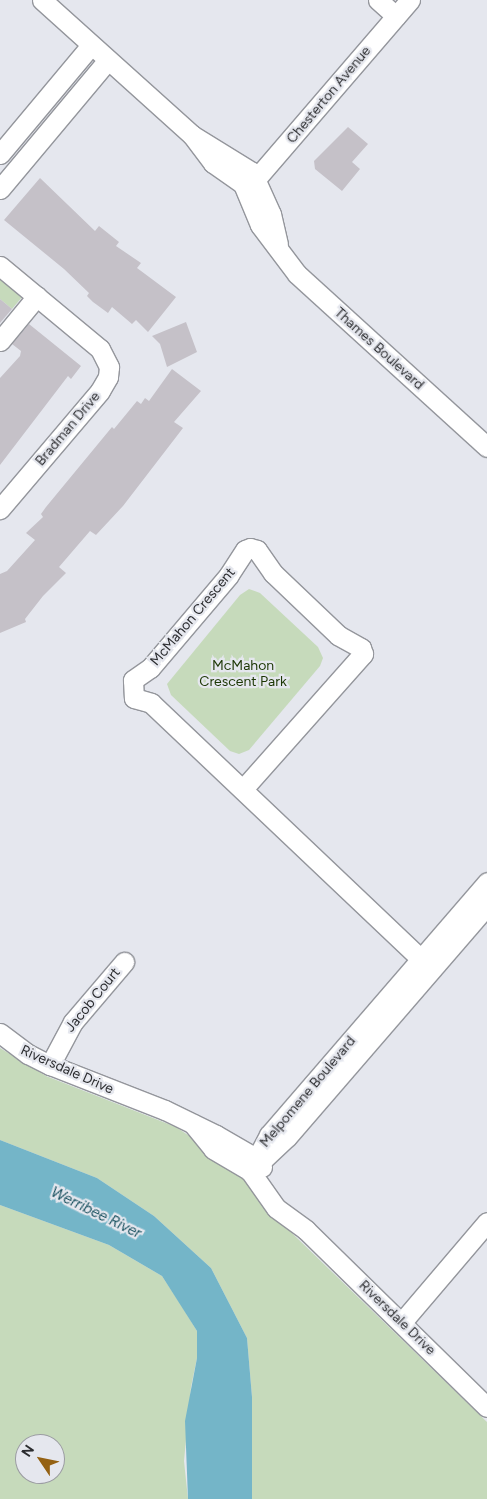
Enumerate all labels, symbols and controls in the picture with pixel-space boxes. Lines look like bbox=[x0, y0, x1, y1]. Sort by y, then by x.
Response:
street label: Chesterton Avenue bbox=[283, 43, 375, 147]
street label: Thames Boulevard bbox=[331, 304, 427, 394]
street label: Bradman Drive bbox=[32, 389, 104, 469]
street label: McMahon Crescent bbox=[147, 565, 239, 669]
park label: McMahon Crescent Park bbox=[199, 658, 287, 690]
street label: Jacob Court bbox=[62, 964, 124, 1036]
street label: Melpomene Boulevard bbox=[257, 1033, 359, 1151]
street label: Riversdale Drive bbox=[18, 1042, 116, 1098]
water label: Werribee River bbox=[48, 1183, 144, 1243]
street label: Riversdale Drive bbox=[355, 1277, 439, 1359]
north arrow bbox=[15, 1434, 65, 1484]
text: N bbox=[18, 1442, 38, 1460]

